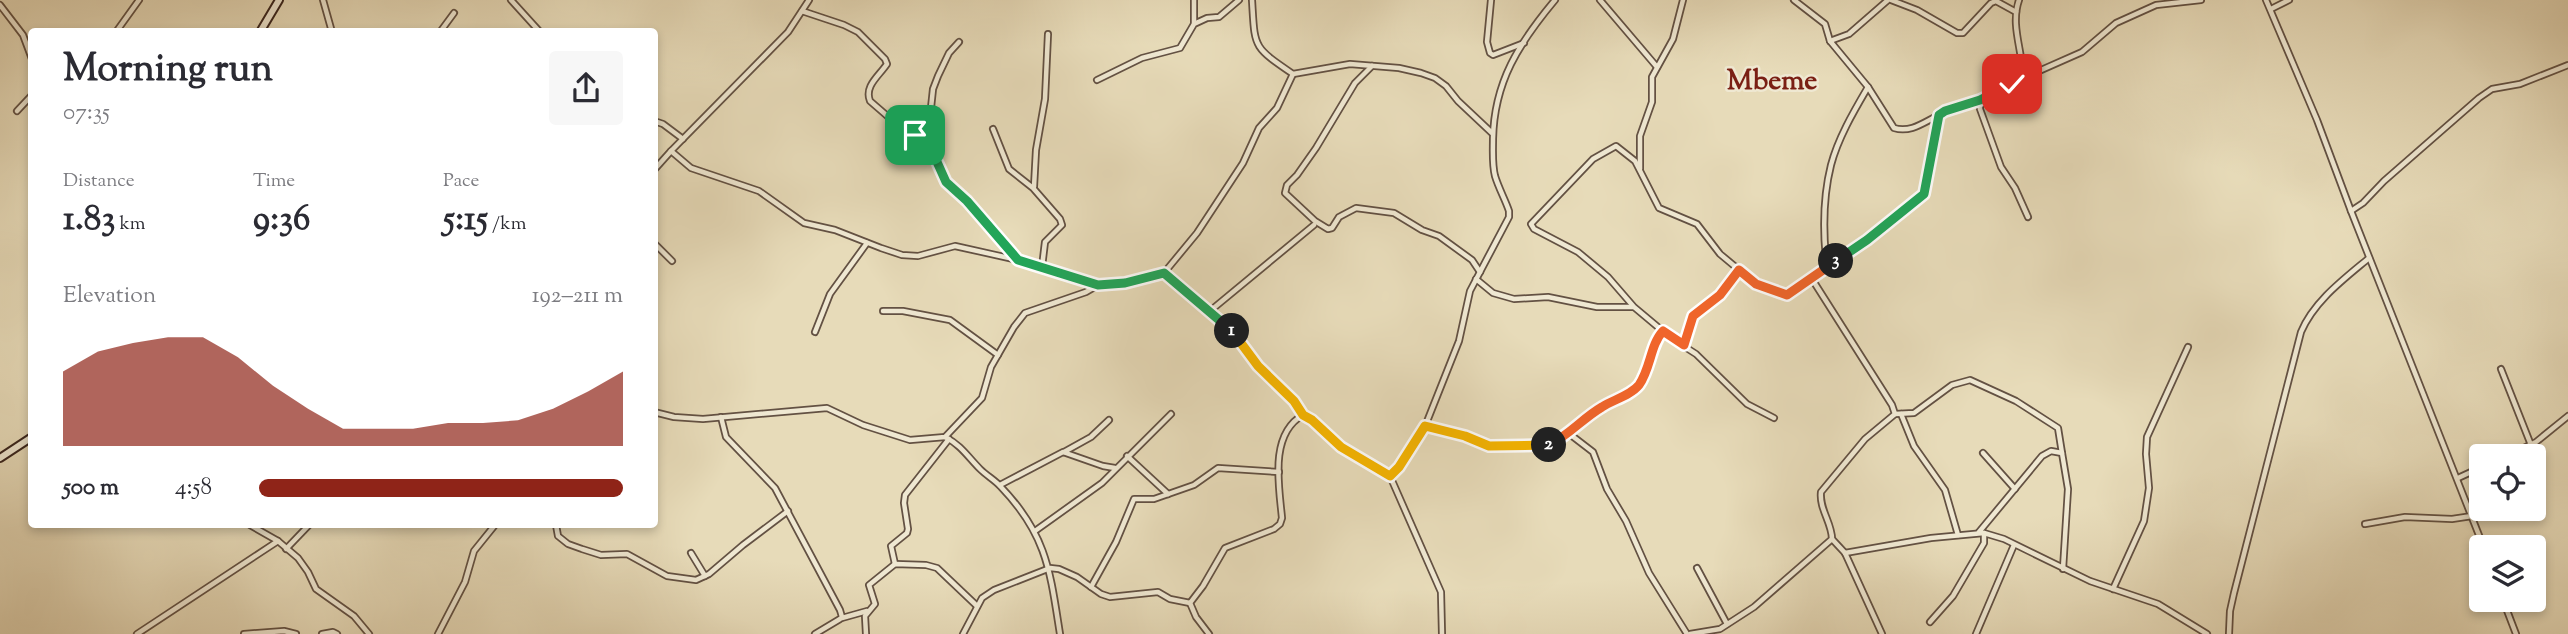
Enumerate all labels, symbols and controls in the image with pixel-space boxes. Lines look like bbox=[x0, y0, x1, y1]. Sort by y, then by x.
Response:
text: Morning run bbox=[63, 44, 273, 98]
button: share bbox=[549, 51, 623, 125]
pin bbox=[1982, 54, 2042, 114]
district label: Mbeme bbox=[1727, 62, 1817, 102]
icon: check bbox=[1993, 65, 2031, 103]
text: 07:35 bbox=[63, 97, 110, 130]
pin bbox=[885, 105, 945, 165]
icon: arrive bbox=[896, 116, 934, 154]
text: Distance bbox=[63, 168, 135, 195]
text: Time bbox=[253, 168, 295, 195]
text: Pace bbox=[443, 168, 479, 195]
text: 1.83 bbox=[63, 195, 115, 246]
text: 9:36 bbox=[253, 195, 310, 246]
text: 5:15 bbox=[443, 195, 488, 246]
text: km bbox=[115, 211, 146, 238]
text: /km bbox=[488, 211, 526, 238]
pin: 3 bbox=[1818, 244, 1854, 278]
text: 3 bbox=[1832, 247, 1839, 274]
text: Elevation bbox=[63, 280, 156, 313]
text: 192–211 m bbox=[532, 280, 623, 313]
pin: 1 bbox=[1214, 314, 1250, 348]
text: 1 bbox=[1228, 317, 1235, 344]
pin: 2 bbox=[1532, 428, 1566, 462]
text: 2 bbox=[1544, 431, 1553, 458]
map controls bbox=[2469, 444, 2546, 612]
button: locate bbox=[2469, 444, 2546, 521]
text: 500 m bbox=[63, 472, 119, 505]
text: 4:58 bbox=[175, 472, 212, 505]
button: layers bbox=[2469, 535, 2546, 612]

